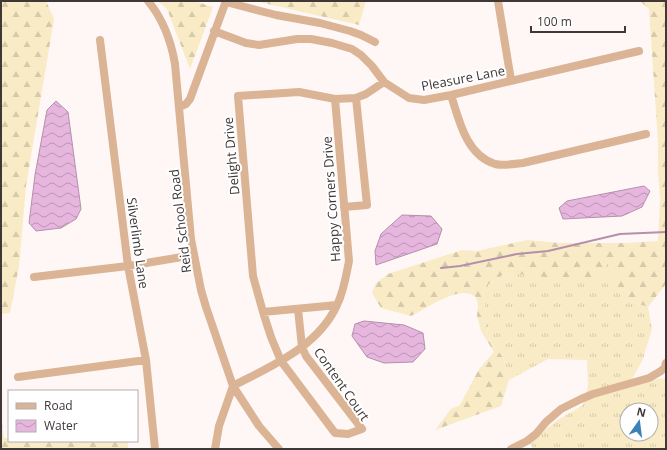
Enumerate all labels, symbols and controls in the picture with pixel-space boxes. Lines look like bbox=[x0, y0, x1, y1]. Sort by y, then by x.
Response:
scale bar bbox=[531, 8, 625, 34]
text: 100 m bbox=[537, 13, 572, 30]
street label: Pleasure Lane bbox=[420, 61, 506, 95]
street label: Delight Drive bbox=[219, 116, 243, 196]
street label: Happy Corners Drive bbox=[318, 136, 344, 262]
street label: Reid School Road bbox=[165, 168, 195, 274]
street label: Silverlimb Lane bbox=[123, 196, 153, 290]
street label: Content Court bbox=[310, 344, 374, 425]
legend bbox=[8, 390, 138, 442]
text: Road bbox=[44, 397, 73, 414]
north arrow bbox=[619, 402, 659, 442]
text: N bbox=[635, 403, 648, 420]
text: Water bbox=[44, 417, 78, 434]

